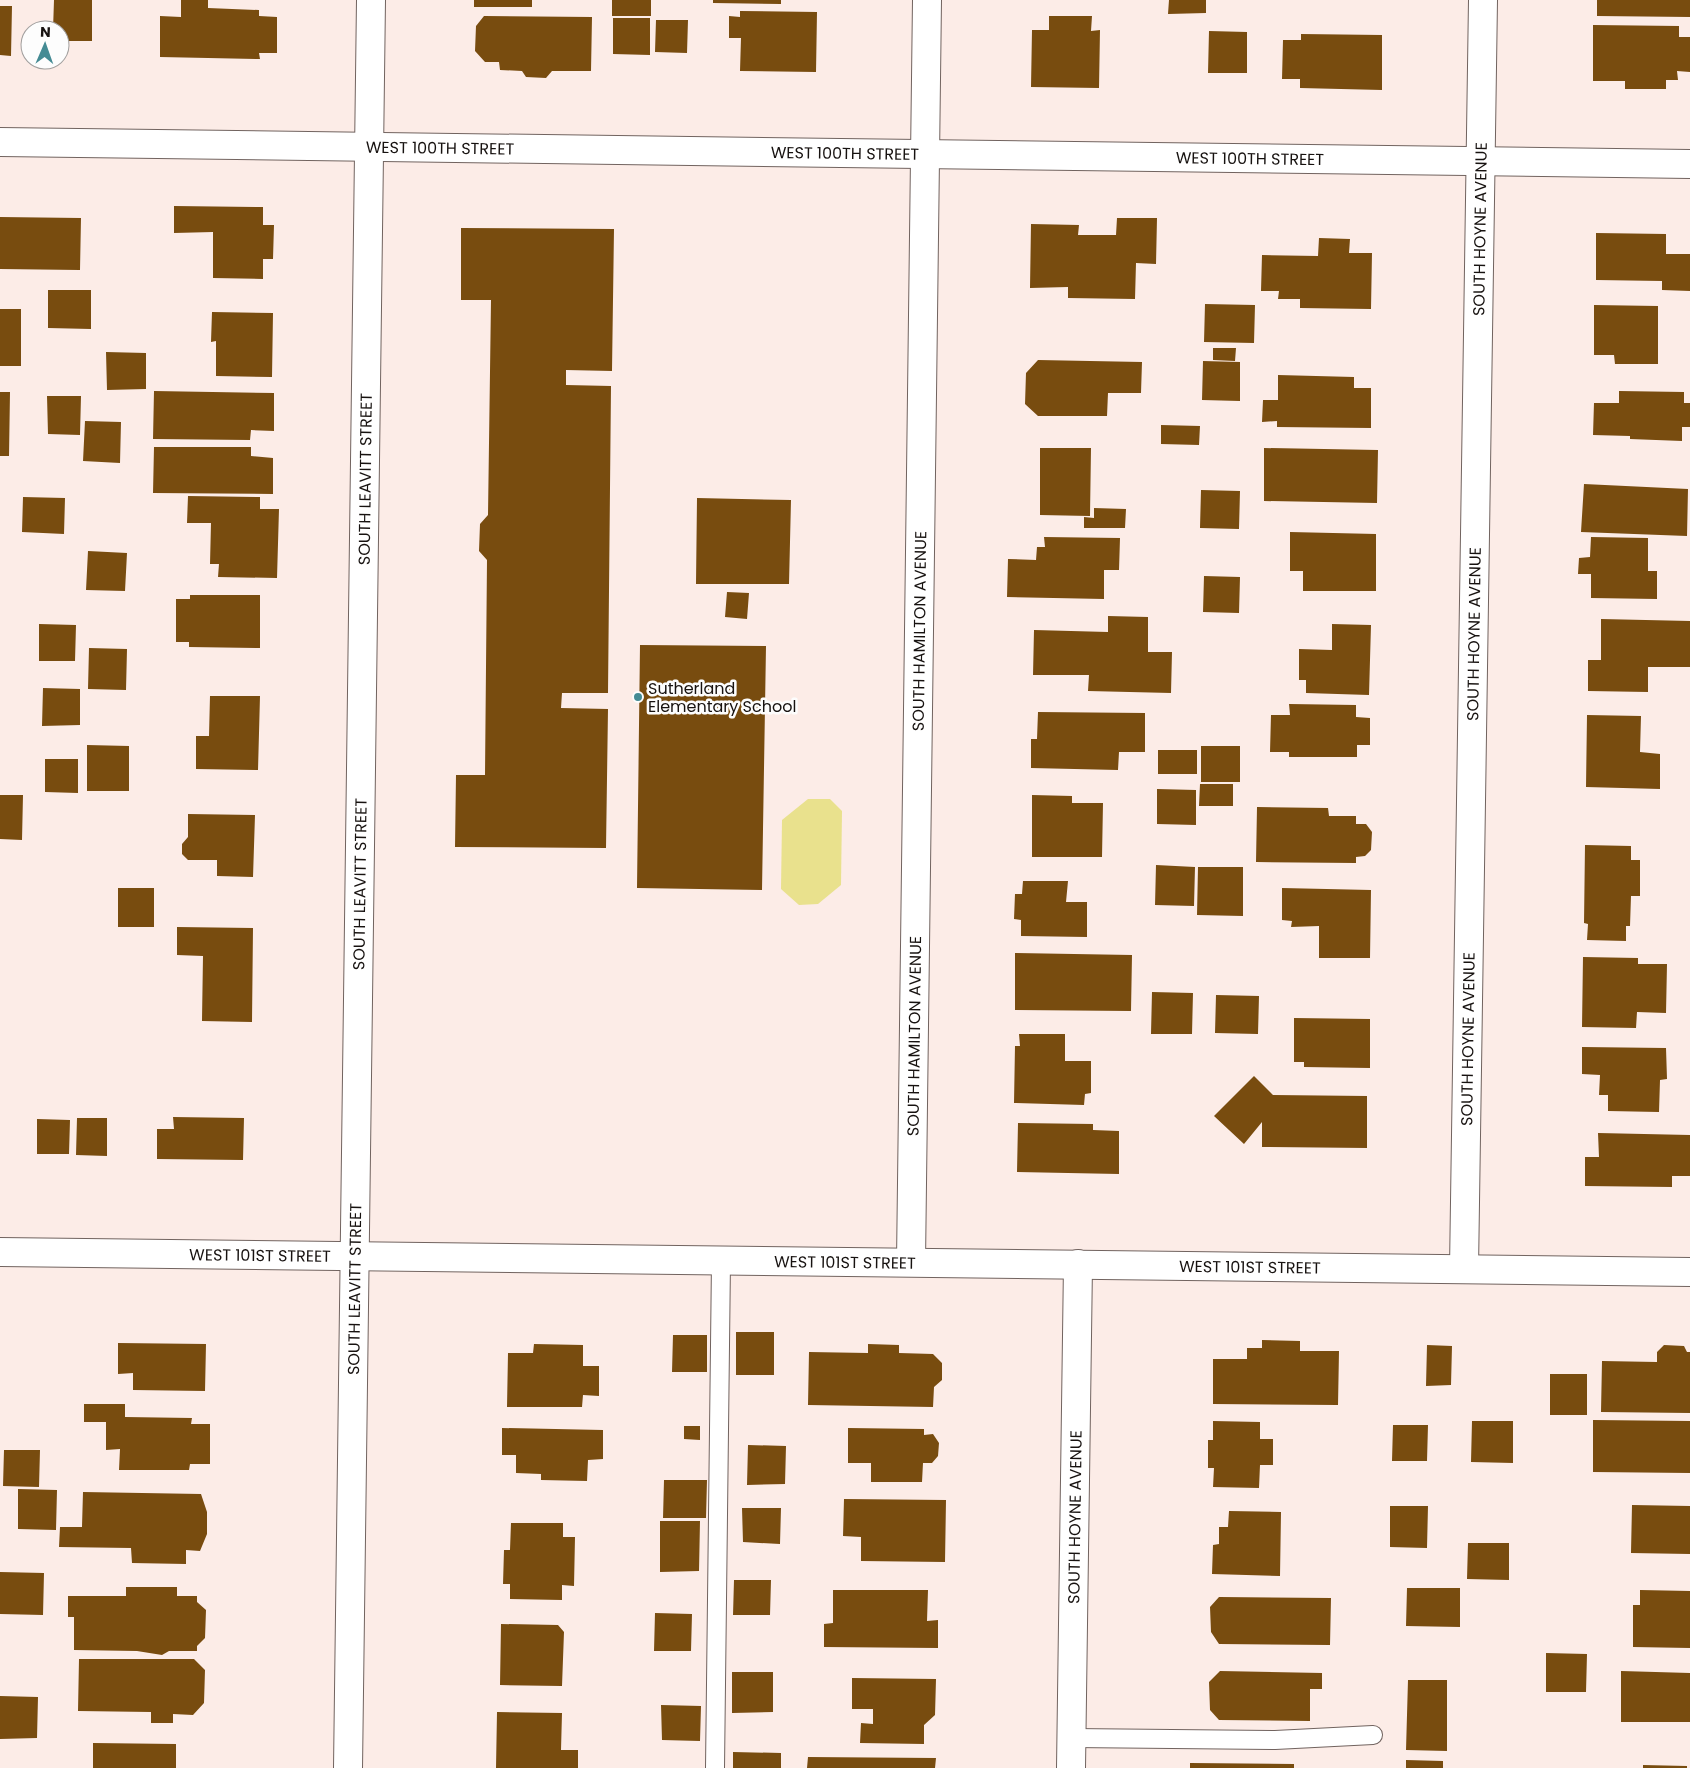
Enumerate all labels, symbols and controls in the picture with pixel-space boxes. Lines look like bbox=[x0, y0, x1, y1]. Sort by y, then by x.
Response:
north arrow bbox=[20, 20, 70, 70]
text: N bbox=[40, 22, 51, 42]
street label: WEST 100TH STREET bbox=[366, 135, 515, 160]
street label: WEST 100TH STREET bbox=[771, 141, 920, 165]
street label: SOUTH HOYNE AVENUE bbox=[1467, 142, 1492, 316]
street label: WEST 100TH STREET bbox=[1176, 146, 1325, 171]
street label: SOUTH LEAVITT STREET bbox=[352, 393, 377, 565]
street label: SOUTH HAMILTON AVENUE bbox=[906, 531, 932, 731]
street label: SOUTH HOYNE AVENUE bbox=[1461, 547, 1486, 721]
place label: Sutherland Elementary School bbox=[648, 677, 796, 718]
marker: Sutherland Elementary School bbox=[632, 691, 644, 703]
street label: SOUTH LEAVITT STREET bbox=[347, 798, 372, 970]
street label: SOUTH HAMILTON AVENUE bbox=[901, 936, 927, 1136]
street label: SOUTH HOYNE AVENUE bbox=[1455, 952, 1480, 1126]
street label: SOUTH LEAVITT STREET bbox=[342, 1203, 367, 1375]
street label: WEST 101ST STREET bbox=[189, 1243, 331, 1267]
street label: WEST 101ST STREET bbox=[774, 1250, 916, 1274]
street label: WEST 101ST STREET bbox=[1179, 1254, 1321, 1279]
street label: SOUTH HOYNE AVENUE bbox=[1062, 1430, 1087, 1604]

